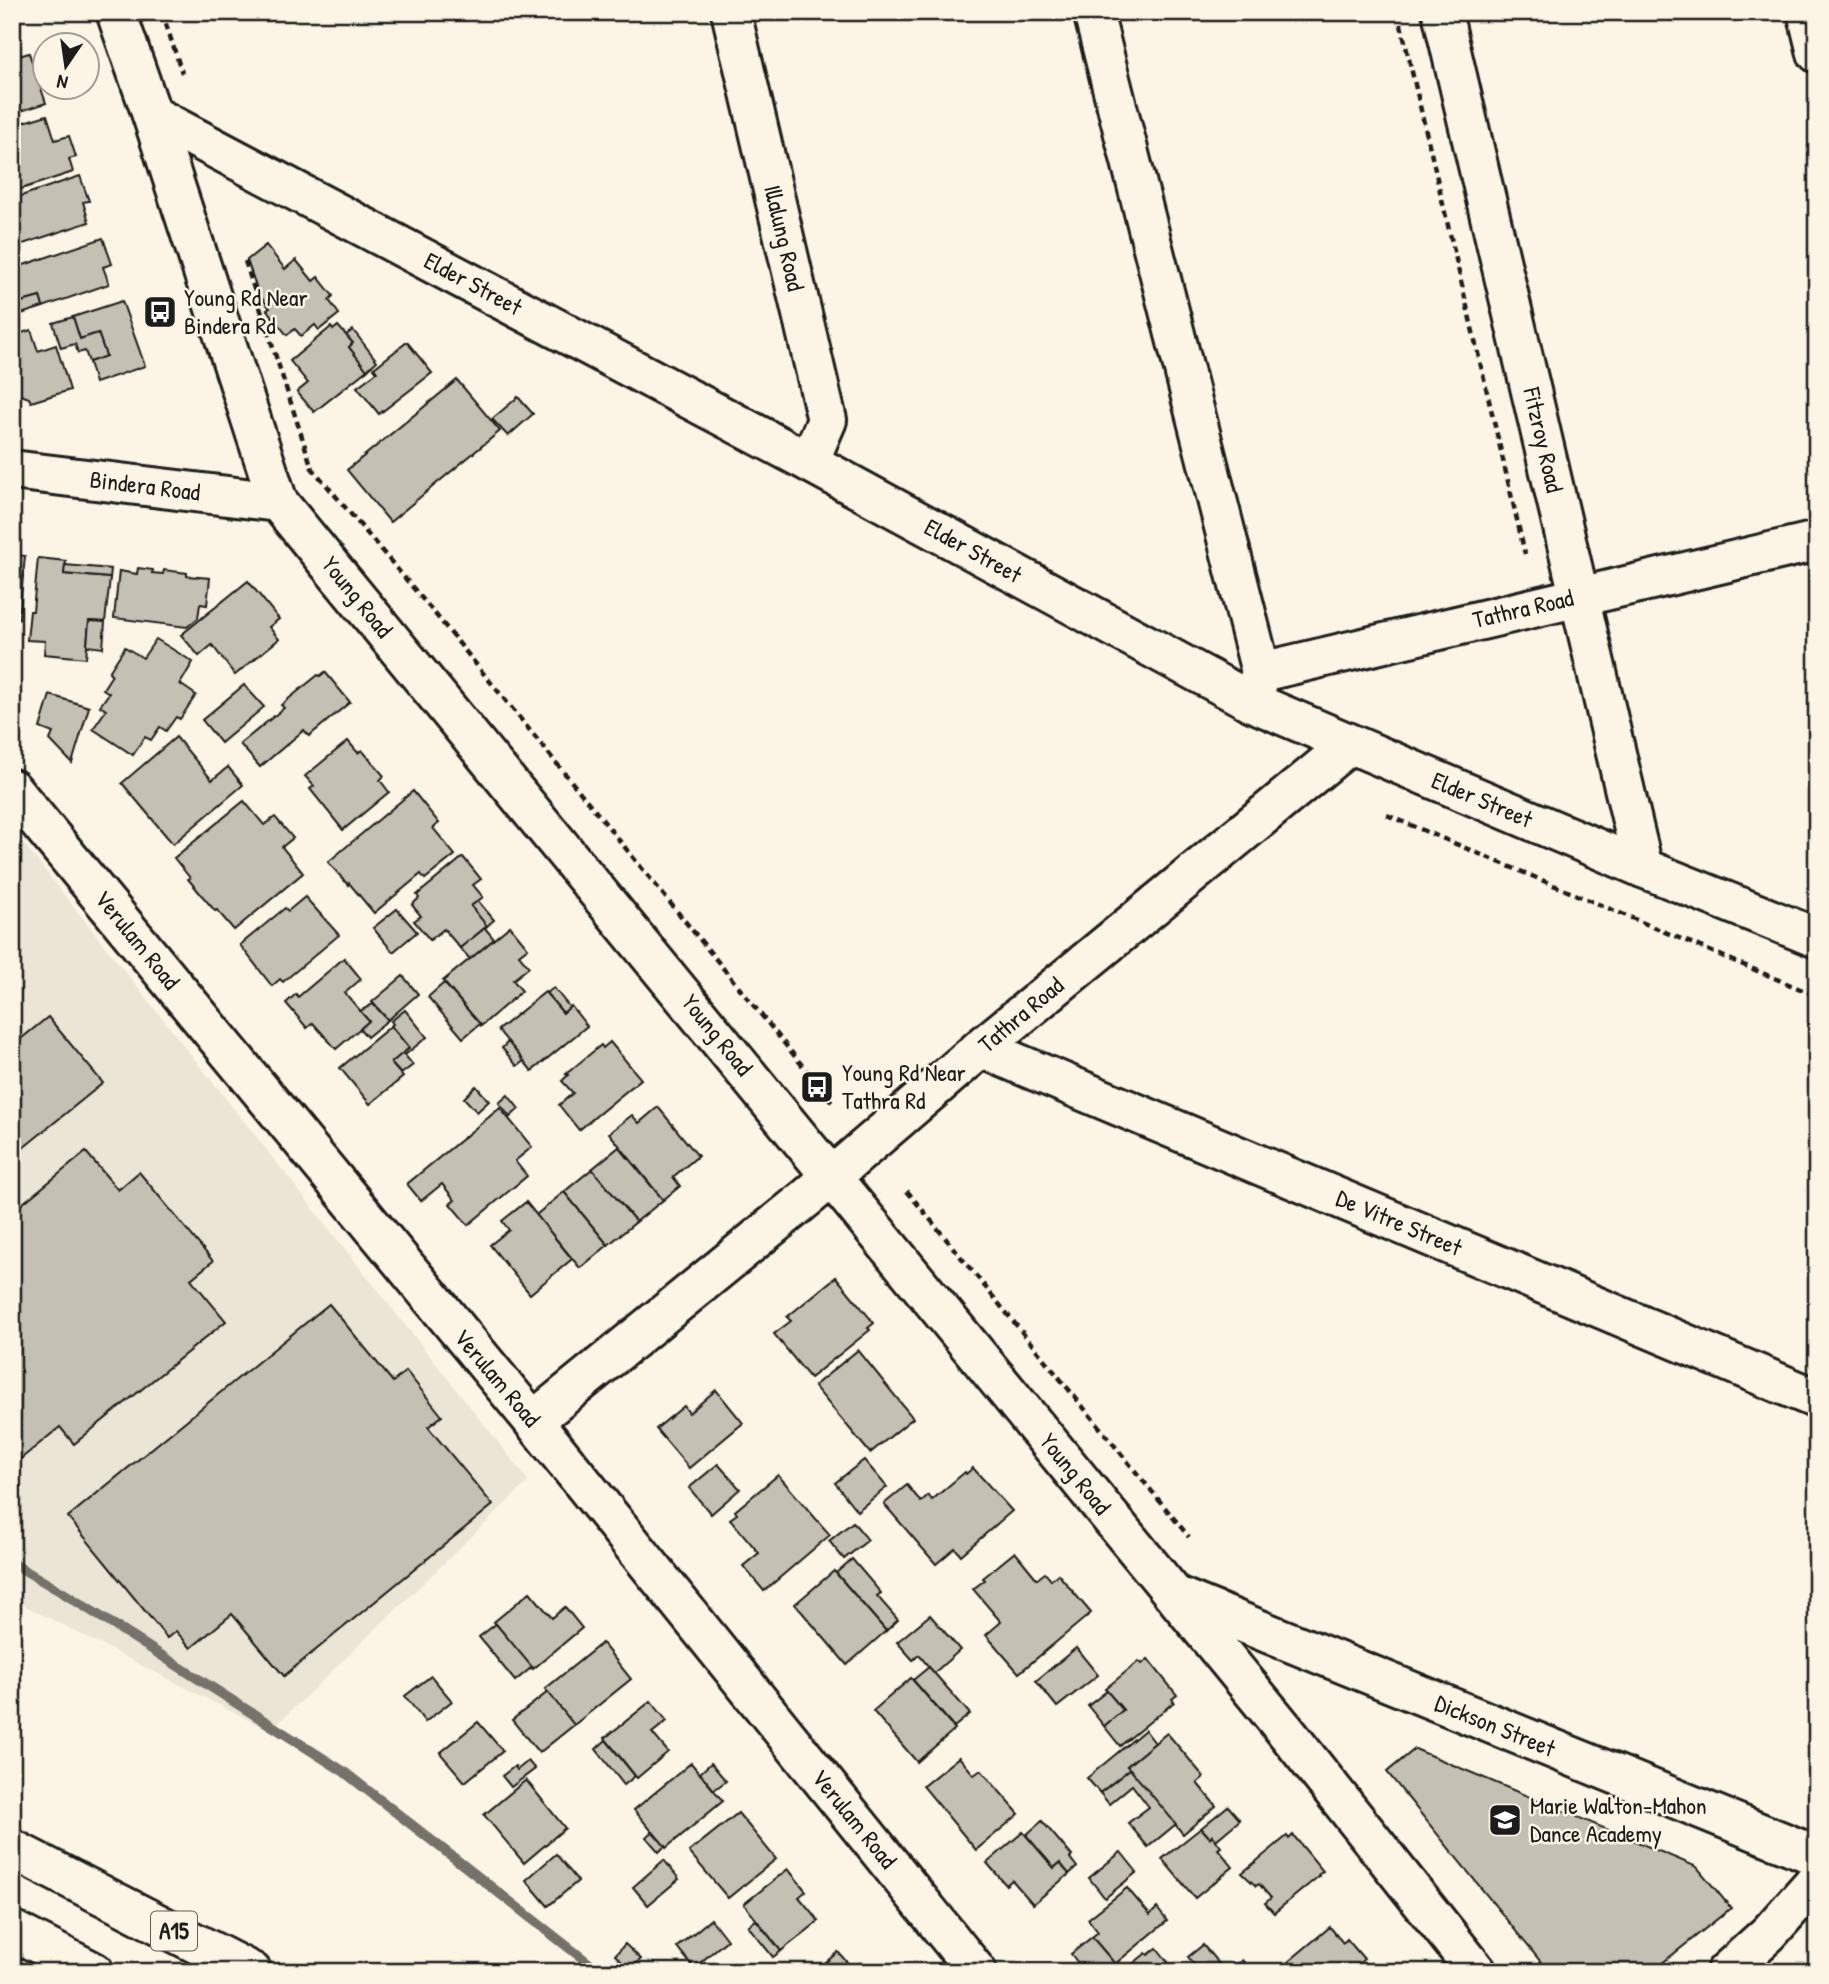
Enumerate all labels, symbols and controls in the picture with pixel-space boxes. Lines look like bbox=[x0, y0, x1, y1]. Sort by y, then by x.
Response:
north arrow bbox=[32, 32, 102, 102]
text: N bbox=[54, 69, 70, 96]
street label: Illalung Road bbox=[757, 182, 813, 294]
street label: Elder Street bbox=[419, 244, 529, 323]
place label: Young Rd Near Bindera Rd bbox=[184, 281, 308, 341]
bus stop icon: Young Rd Near Bindera Rd bbox=[141, 293, 179, 331]
street label: Fitzroy Road bbox=[1516, 383, 1572, 495]
street label: Bindera Road bbox=[88, 462, 202, 508]
street label: Elder Street bbox=[919, 510, 1028, 590]
street label: Young Road bbox=[315, 549, 401, 644]
street label: Tathra Road bbox=[1469, 581, 1576, 635]
street label: Elder Street bbox=[1427, 764, 1538, 835]
street label: Verulam Road bbox=[88, 883, 188, 996]
street label: Tathra Road bbox=[971, 969, 1070, 1059]
street label: Young Road bbox=[675, 987, 761, 1082]
place label: Young Rd Near Tathra Rd bbox=[842, 1056, 966, 1116]
bus stop icon: Young Rd Near Tathra Rd bbox=[798, 1068, 836, 1106]
street label: De Vitre Street bbox=[1332, 1181, 1468, 1263]
street label: Verulam Road bbox=[447, 1322, 548, 1433]
street label: Young Road bbox=[1033, 1426, 1119, 1521]
street label: Dickson Street bbox=[1430, 1686, 1561, 1764]
street label: Verulam Road bbox=[805, 1762, 905, 1875]
place label: Marie Walton-Mahon Dance Academy bbox=[1530, 1789, 1707, 1849]
school or university icon: Marie Walton-Mahon Dance Academy bbox=[1486, 1801, 1524, 1839]
road number: A15 bbox=[151, 1912, 197, 1950]

